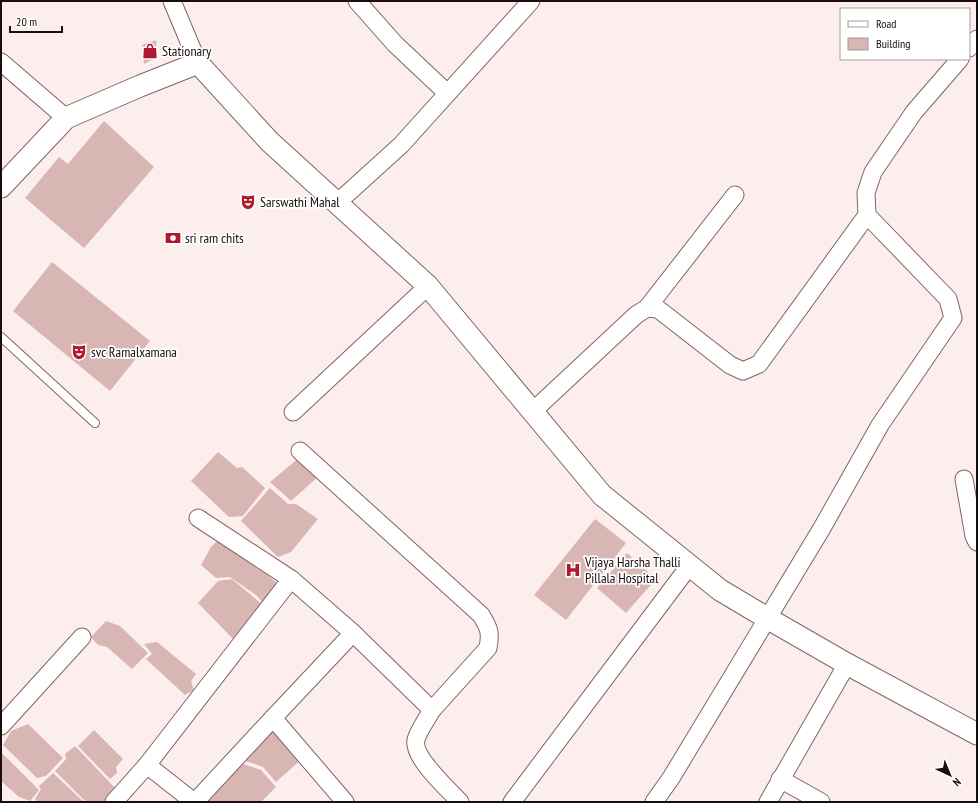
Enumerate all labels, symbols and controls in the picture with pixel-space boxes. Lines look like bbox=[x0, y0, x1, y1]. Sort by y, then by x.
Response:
scale bar bbox=[10, 8, 62, 34]
legend bbox=[840, 8, 970, 60]
text: 20 m bbox=[16, 14, 37, 29]
text: Road bbox=[876, 16, 896, 31]
text: Building bbox=[876, 36, 911, 51]
shop icon: Stationary bbox=[141, 42, 159, 60]
place label: Stationary bbox=[162, 42, 212, 60]
theatre icon: Sarswathi Mahal bbox=[239, 193, 257, 211]
place label: Sarswathi Mahal bbox=[260, 193, 340, 211]
bank icon: sri ram chits bbox=[164, 229, 182, 247]
place label: sri ram chits bbox=[185, 229, 244, 247]
theatre icon: svc Ramalxamana bbox=[70, 343, 88, 361]
place label: svc Ramalxamana bbox=[91, 343, 177, 361]
place label: Vijaya Harsha Thalli Pillala Hospital bbox=[584, 553, 681, 587]
hospital icon: Vijaya Harsha Thalli Pillala Hospital bbox=[564, 561, 582, 579]
north arrow bbox=[930, 755, 970, 795]
text: N bbox=[950, 775, 964, 789]

